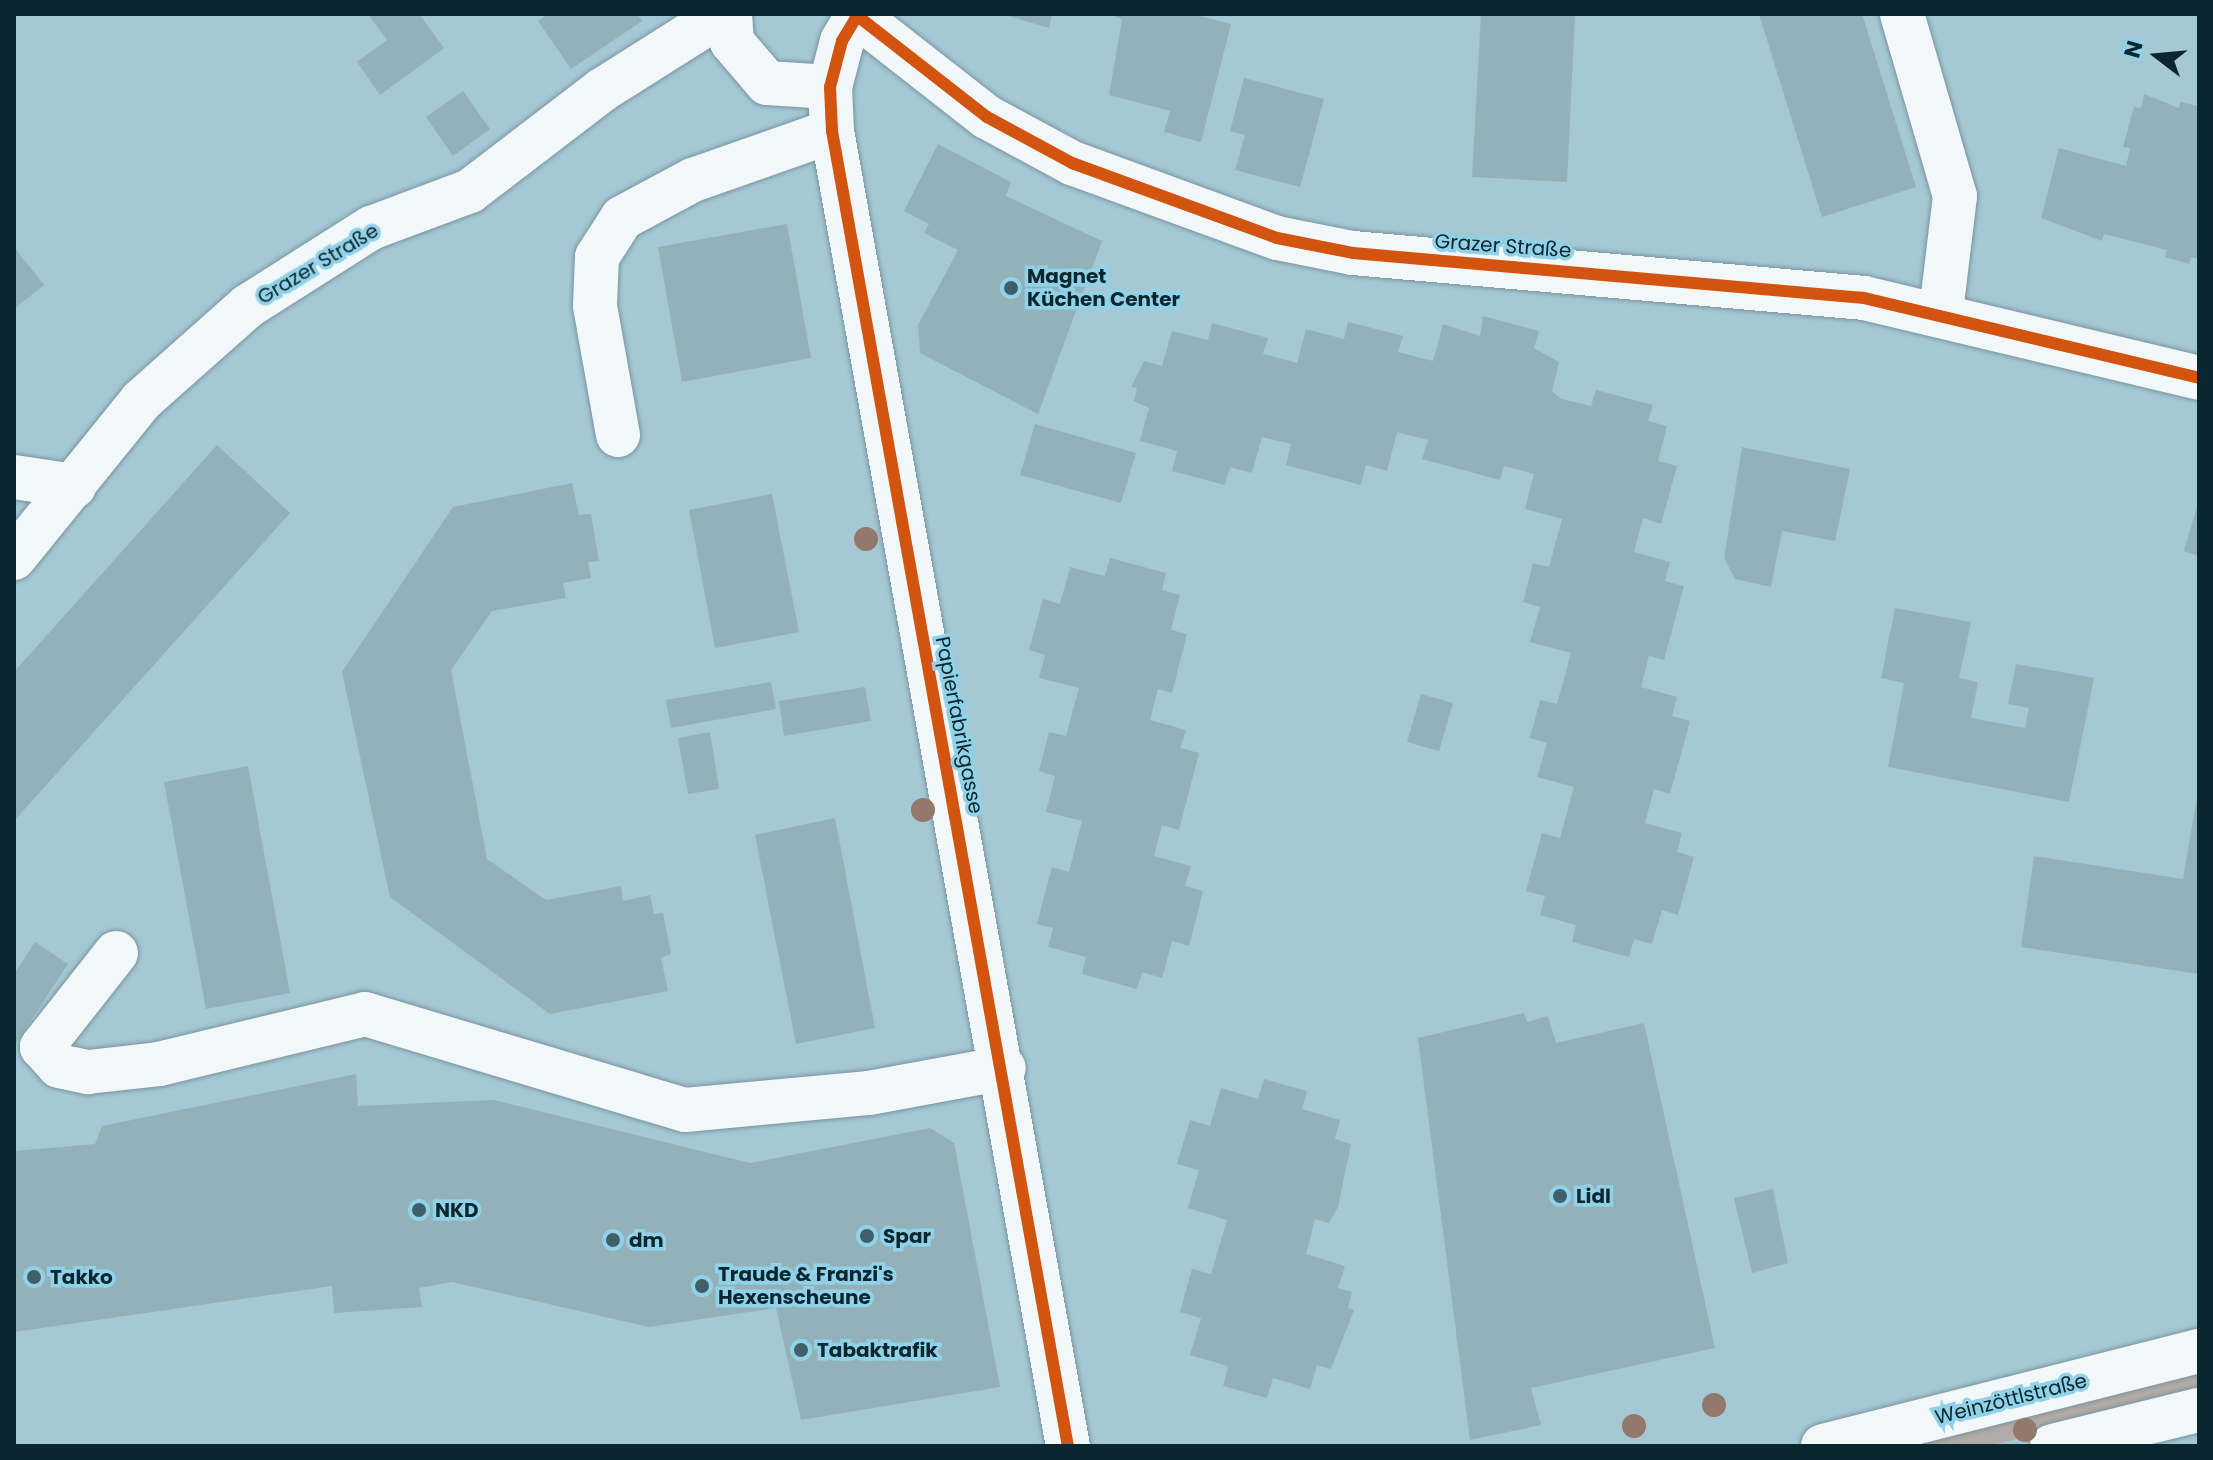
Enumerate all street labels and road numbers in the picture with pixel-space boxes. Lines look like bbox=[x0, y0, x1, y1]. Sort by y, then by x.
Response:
street label: Grazer Straße bbox=[253, 218, 383, 310]
street label: Grazer Straße bbox=[1434, 229, 1572, 263]
street label: Papierfabrikgasse bbox=[930, 634, 988, 816]
street label: Weinzöttlstraße bbox=[1933, 1369, 2089, 1429]

